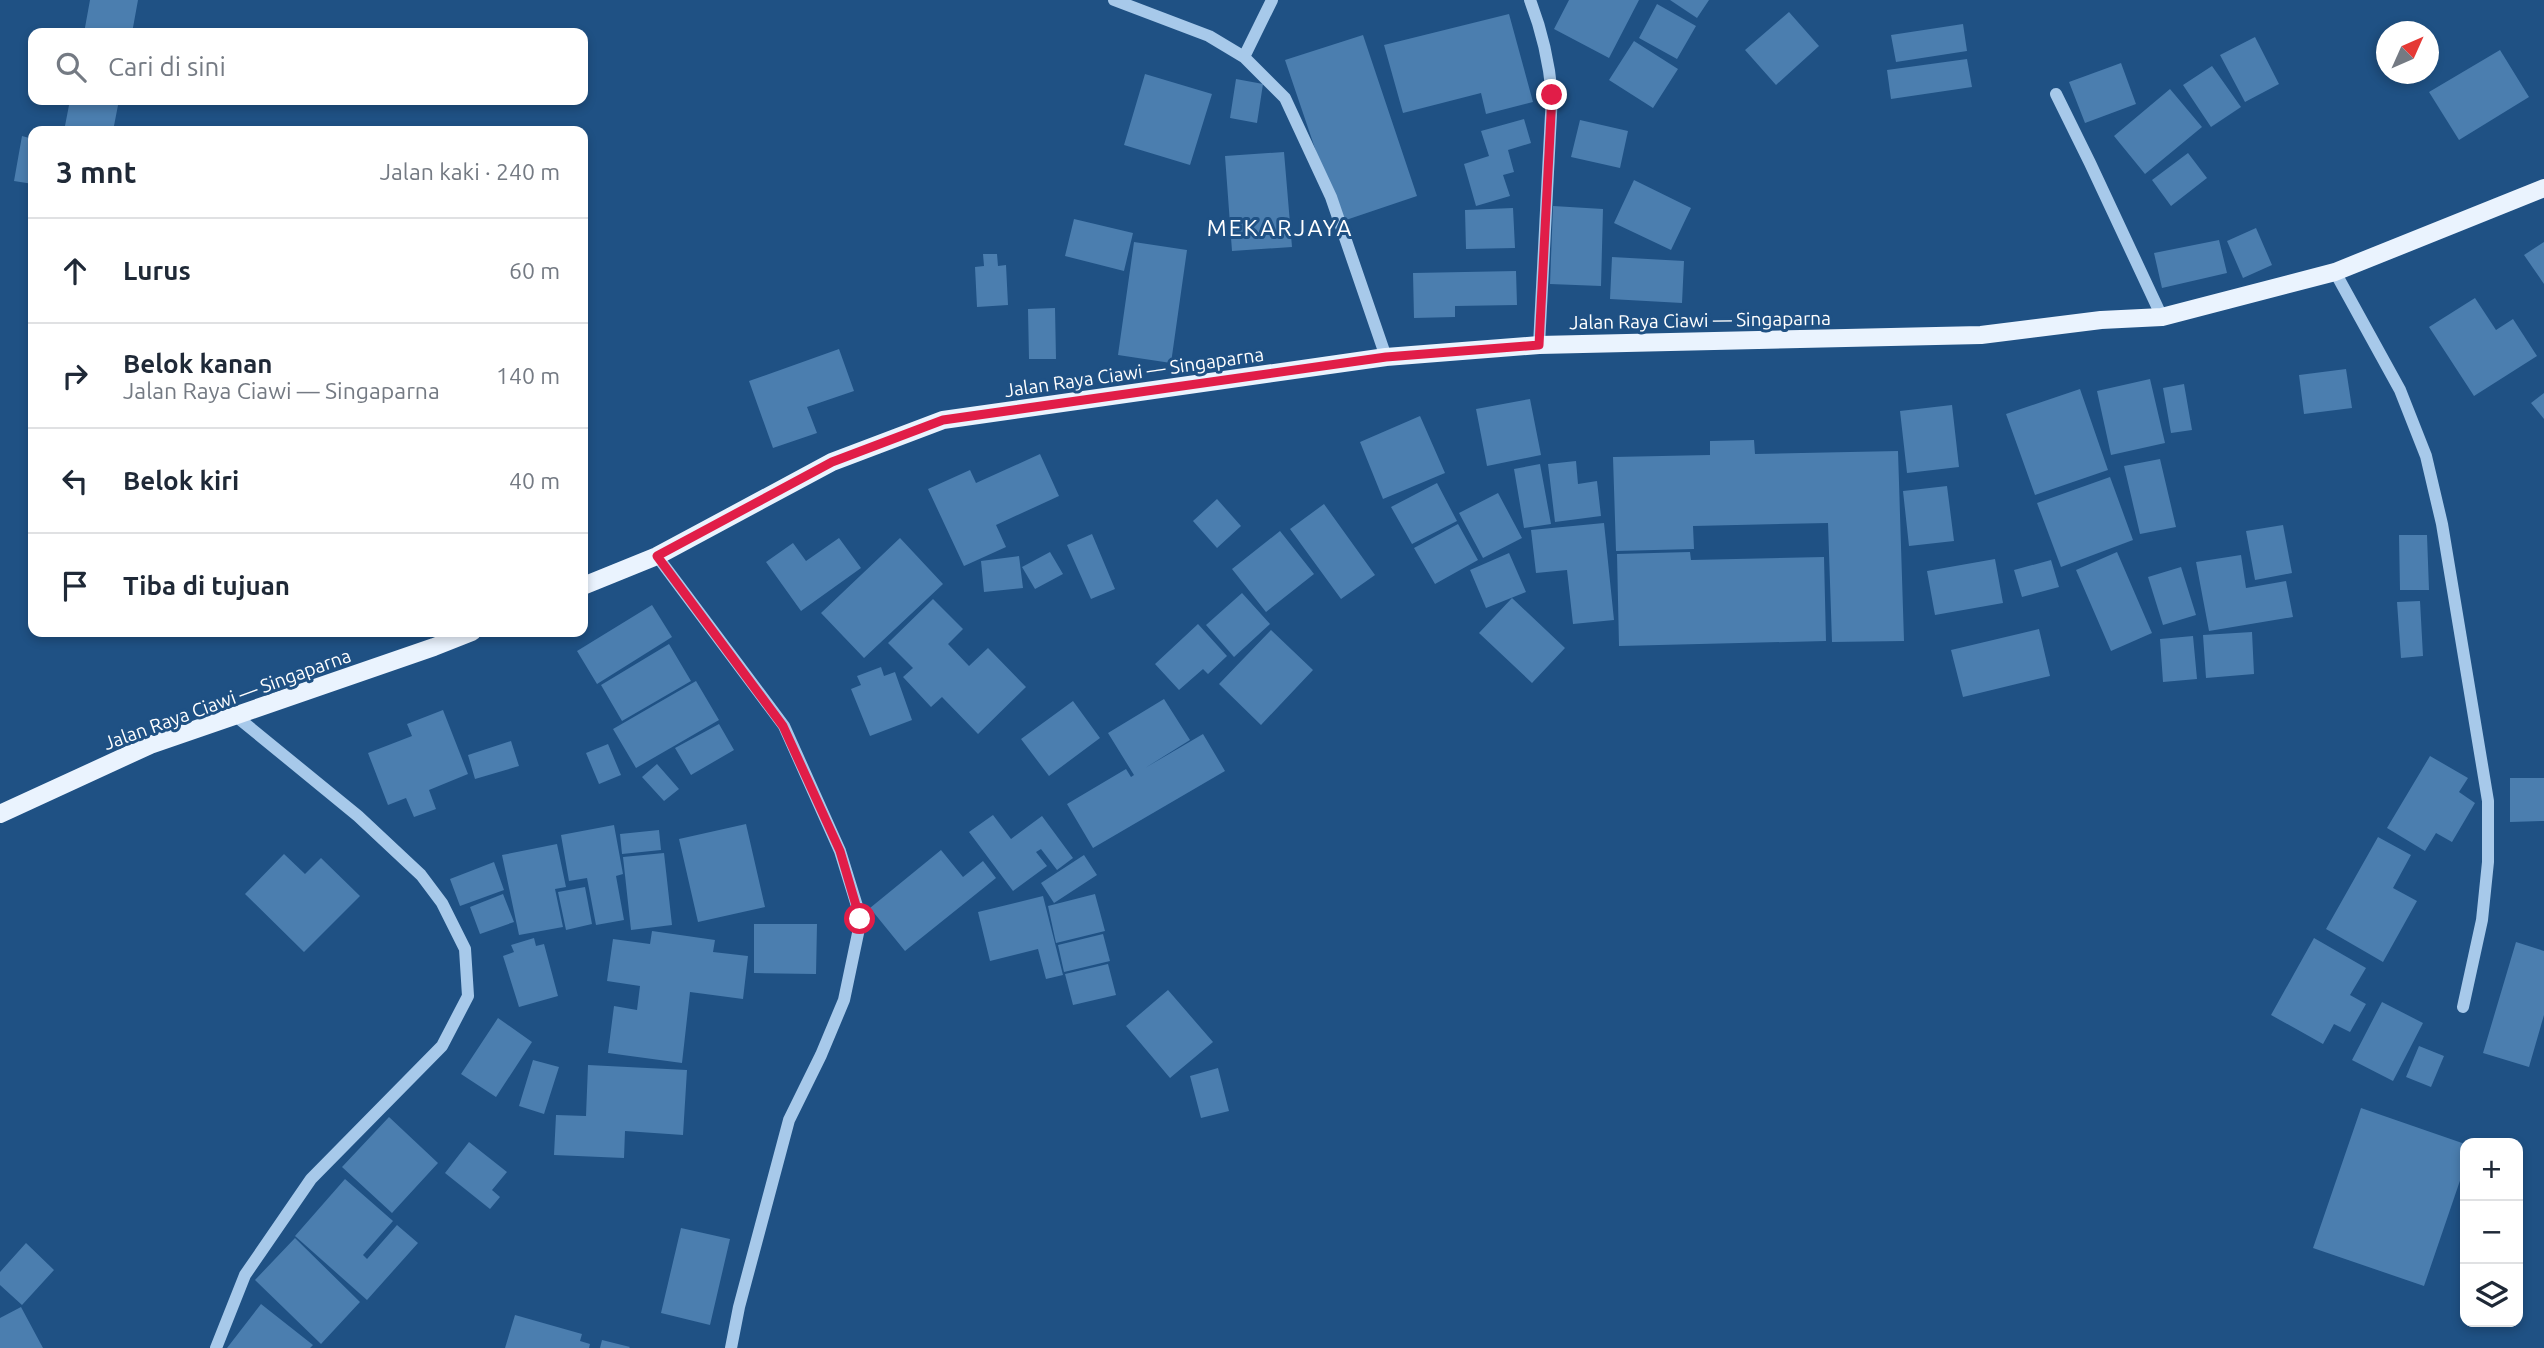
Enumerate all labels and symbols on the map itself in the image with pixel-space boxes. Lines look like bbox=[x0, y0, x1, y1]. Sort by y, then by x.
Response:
north arrow bbox=[2376, 21, 2439, 84]
route end bbox=[1536, 79, 1567, 110]
district label: MEKARJAYA bbox=[1207, 215, 1353, 240]
street label: Jalan Raya Ciawi — Singaparna bbox=[1569, 307, 1831, 333]
street label: Jalan Raya Ciawi — Singaparna bbox=[1003, 343, 1265, 401]
street label: Jalan Raya Ciawi — Singaparna bbox=[100, 644, 354, 754]
route start bbox=[844, 903, 875, 934]

